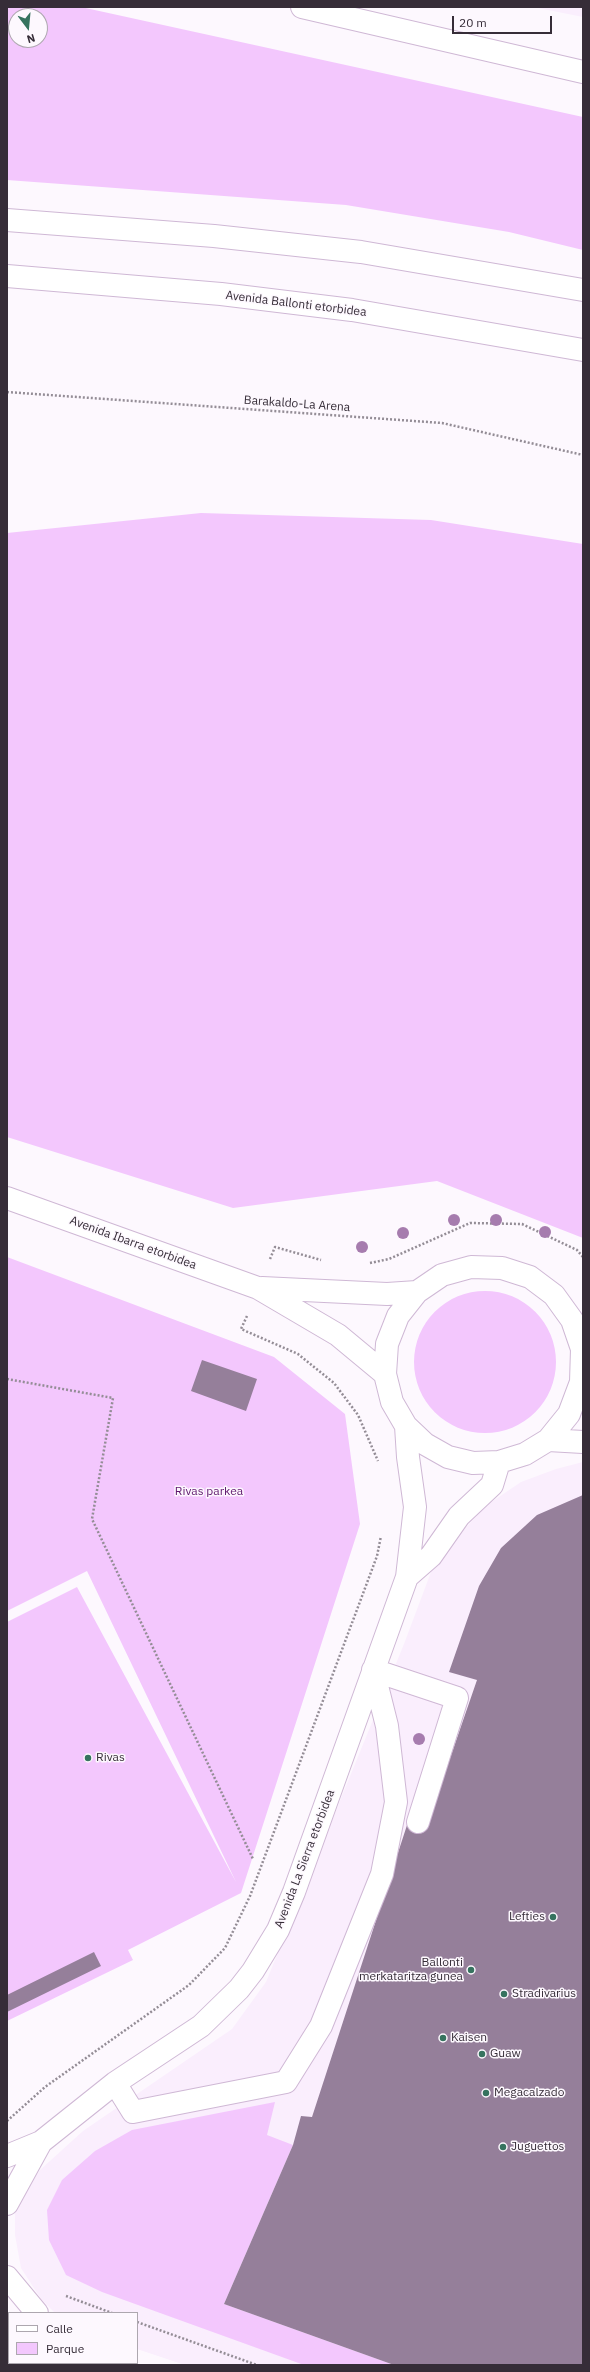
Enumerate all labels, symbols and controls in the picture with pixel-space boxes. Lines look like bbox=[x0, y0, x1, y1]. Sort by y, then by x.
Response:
north arrow bbox=[8, 8, 48, 48]
scale bar bbox=[454, 8, 554, 34]
text: 20 m bbox=[459, 15, 487, 30]
text: N bbox=[25, 31, 37, 46]
street label: Avenida Ballonti etorbidea bbox=[225, 288, 367, 320]
street label: Barakaldo-La Arena bbox=[243, 393, 351, 415]
street label: Avenida Ibarra etorbidea bbox=[68, 1213, 198, 1273]
park label: Rivas parkea bbox=[175, 1485, 243, 1499]
place label: Rivas bbox=[96, 1751, 125, 1765]
marker: Rivas bbox=[83, 1753, 93, 1763]
street label: Avenida La Sierra etorbidea bbox=[272, 1788, 338, 1930]
place label: Lefties bbox=[509, 1910, 545, 1924]
marker: Lefties bbox=[548, 1912, 558, 1922]
place label: Ballonti merkataritza gunea bbox=[359, 1956, 463, 1984]
marker: Ballonti merkataritza gunea bbox=[466, 1965, 476, 1975]
place label: Stradivarius bbox=[512, 1987, 576, 2001]
marker: Stradivarius bbox=[499, 1989, 509, 1999]
place label: Kaisen bbox=[451, 2031, 487, 2045]
marker: Kaisen bbox=[438, 2033, 448, 2043]
place label: Guaw bbox=[490, 2047, 521, 2061]
marker: Guaw bbox=[477, 2049, 487, 2059]
place label: Megacalzado bbox=[494, 2086, 564, 2100]
marker: Megacalzado bbox=[481, 2088, 491, 2098]
place label: Juguettos bbox=[511, 2140, 564, 2154]
marker: Juguettos bbox=[498, 2142, 508, 2152]
legend bbox=[8, 2312, 138, 2364]
text: Calle bbox=[46, 2321, 73, 2336]
text: Parque bbox=[46, 2341, 84, 2356]

